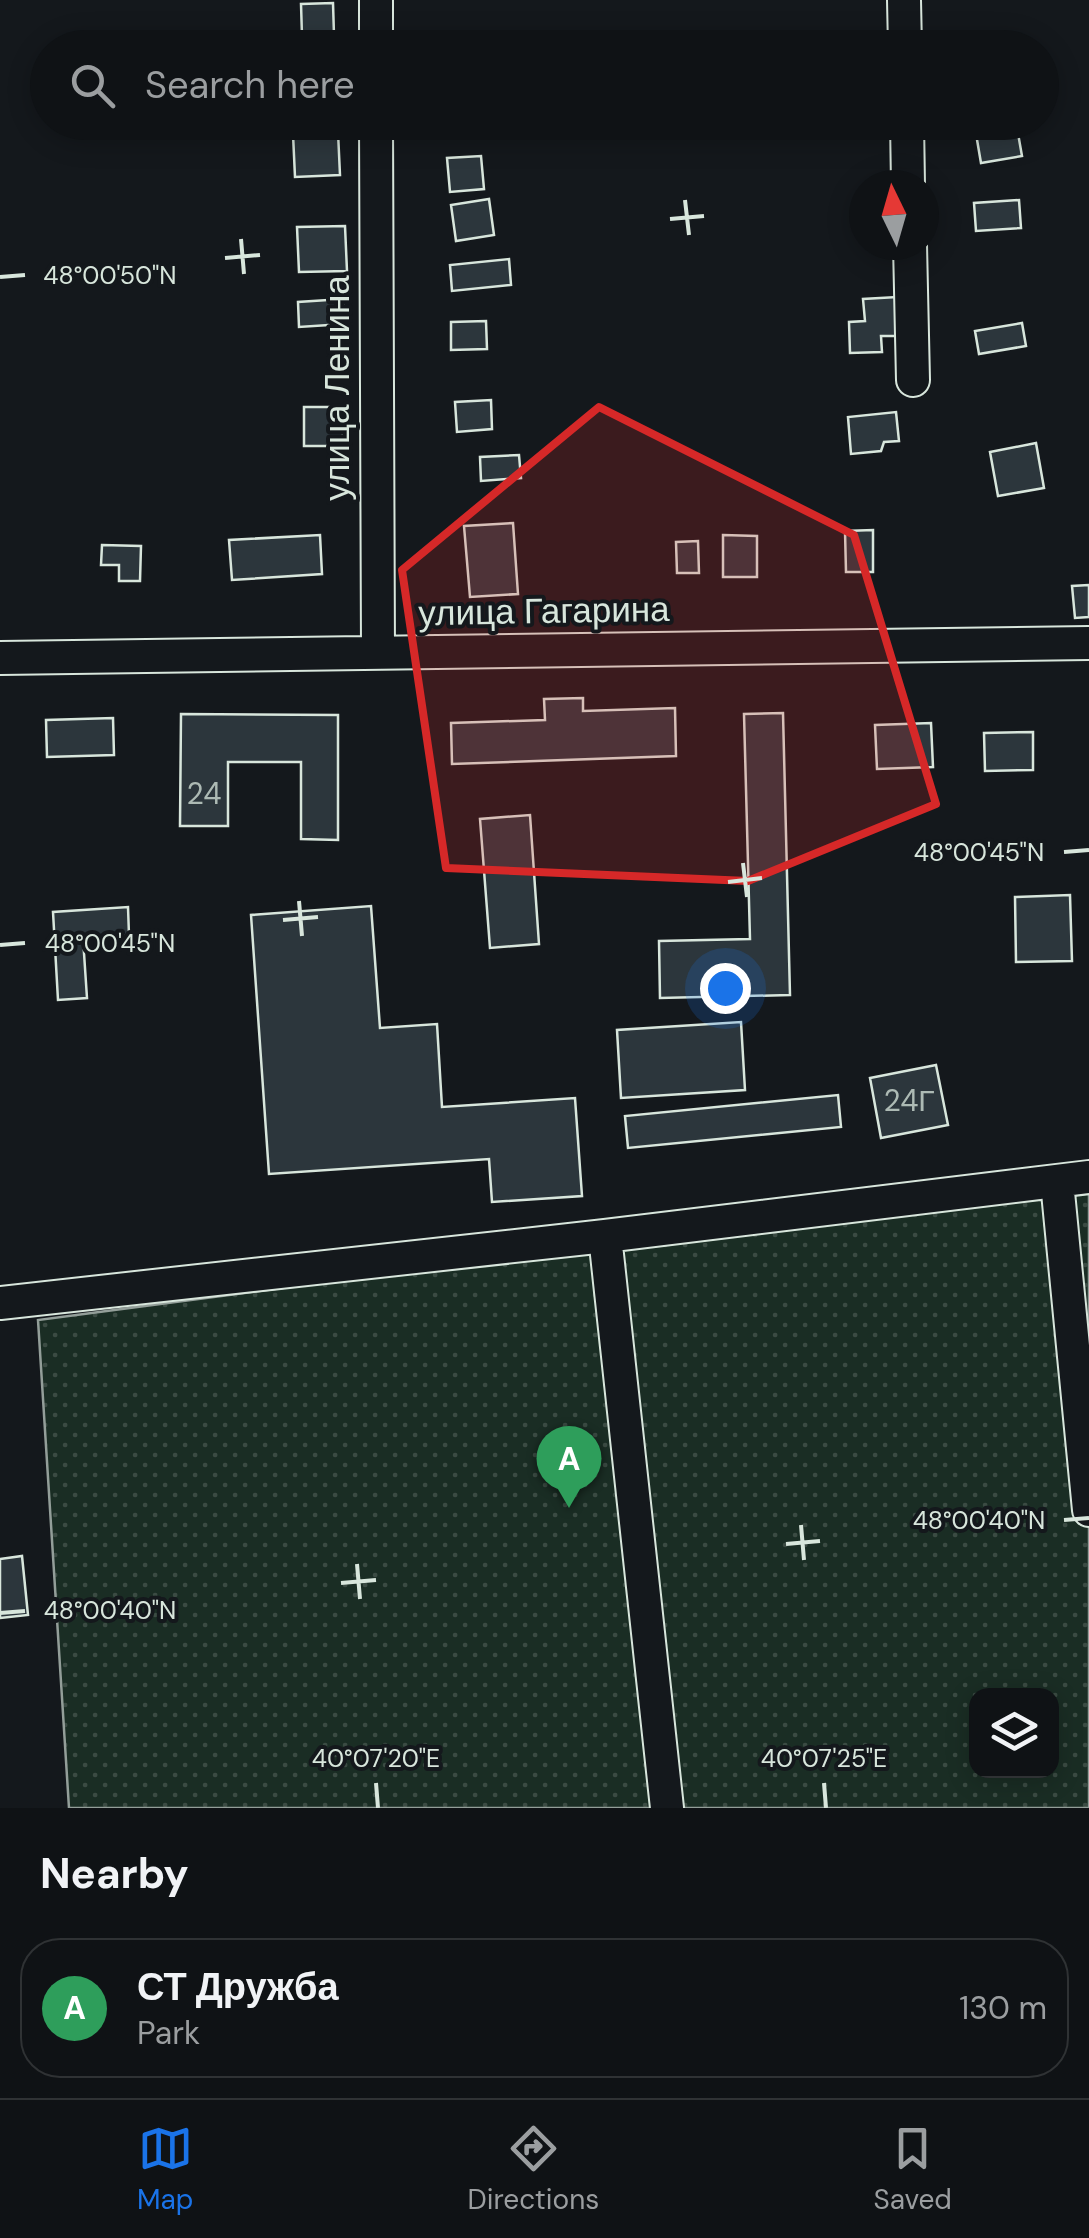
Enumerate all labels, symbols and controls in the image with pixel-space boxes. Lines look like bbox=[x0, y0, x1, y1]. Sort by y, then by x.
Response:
search box bbox=[30, 30, 1059, 140]
icon: search bbox=[65, 58, 120, 113]
text: Search here bbox=[145, 60, 355, 110]
north arrow bbox=[849, 170, 939, 260]
text: 48°00'50"N bbox=[43, 259, 177, 292]
street label: улица Ленина bbox=[314, 275, 360, 501]
street label: улица Гагарина bbox=[418, 586, 671, 636]
house number: 24 bbox=[187, 774, 221, 813]
text: 48°00'45"N bbox=[914, 836, 1044, 869]
text: 48°00'45"N bbox=[45, 927, 175, 960]
your location bbox=[700, 963, 751, 1014]
house number: 24Г bbox=[883, 1081, 935, 1120]
pin: A bbox=[536, 1426, 602, 1508]
text: 48°00'40"N bbox=[913, 1504, 1045, 1537]
text: 48°00'40"N bbox=[44, 1594, 176, 1627]
map controls bbox=[969, 1688, 1059, 1778]
button: layers bbox=[969, 1688, 1059, 1778]
text: 40°07'20"E bbox=[312, 1742, 440, 1775]
text: 40°07'25"E bbox=[761, 1742, 887, 1775]
text: Nearby bbox=[40, 1846, 189, 1901]
text: СТ Дружба bbox=[137, 1962, 339, 2012]
text: A bbox=[63, 1987, 86, 2029]
text: 130 m bbox=[959, 1987, 1047, 2029]
text: Park bbox=[137, 2012, 200, 2054]
tab: Map bbox=[137, 2121, 193, 2218]
tab: Directions bbox=[468, 2121, 599, 2218]
tab: Saved bbox=[873, 2121, 952, 2218]

